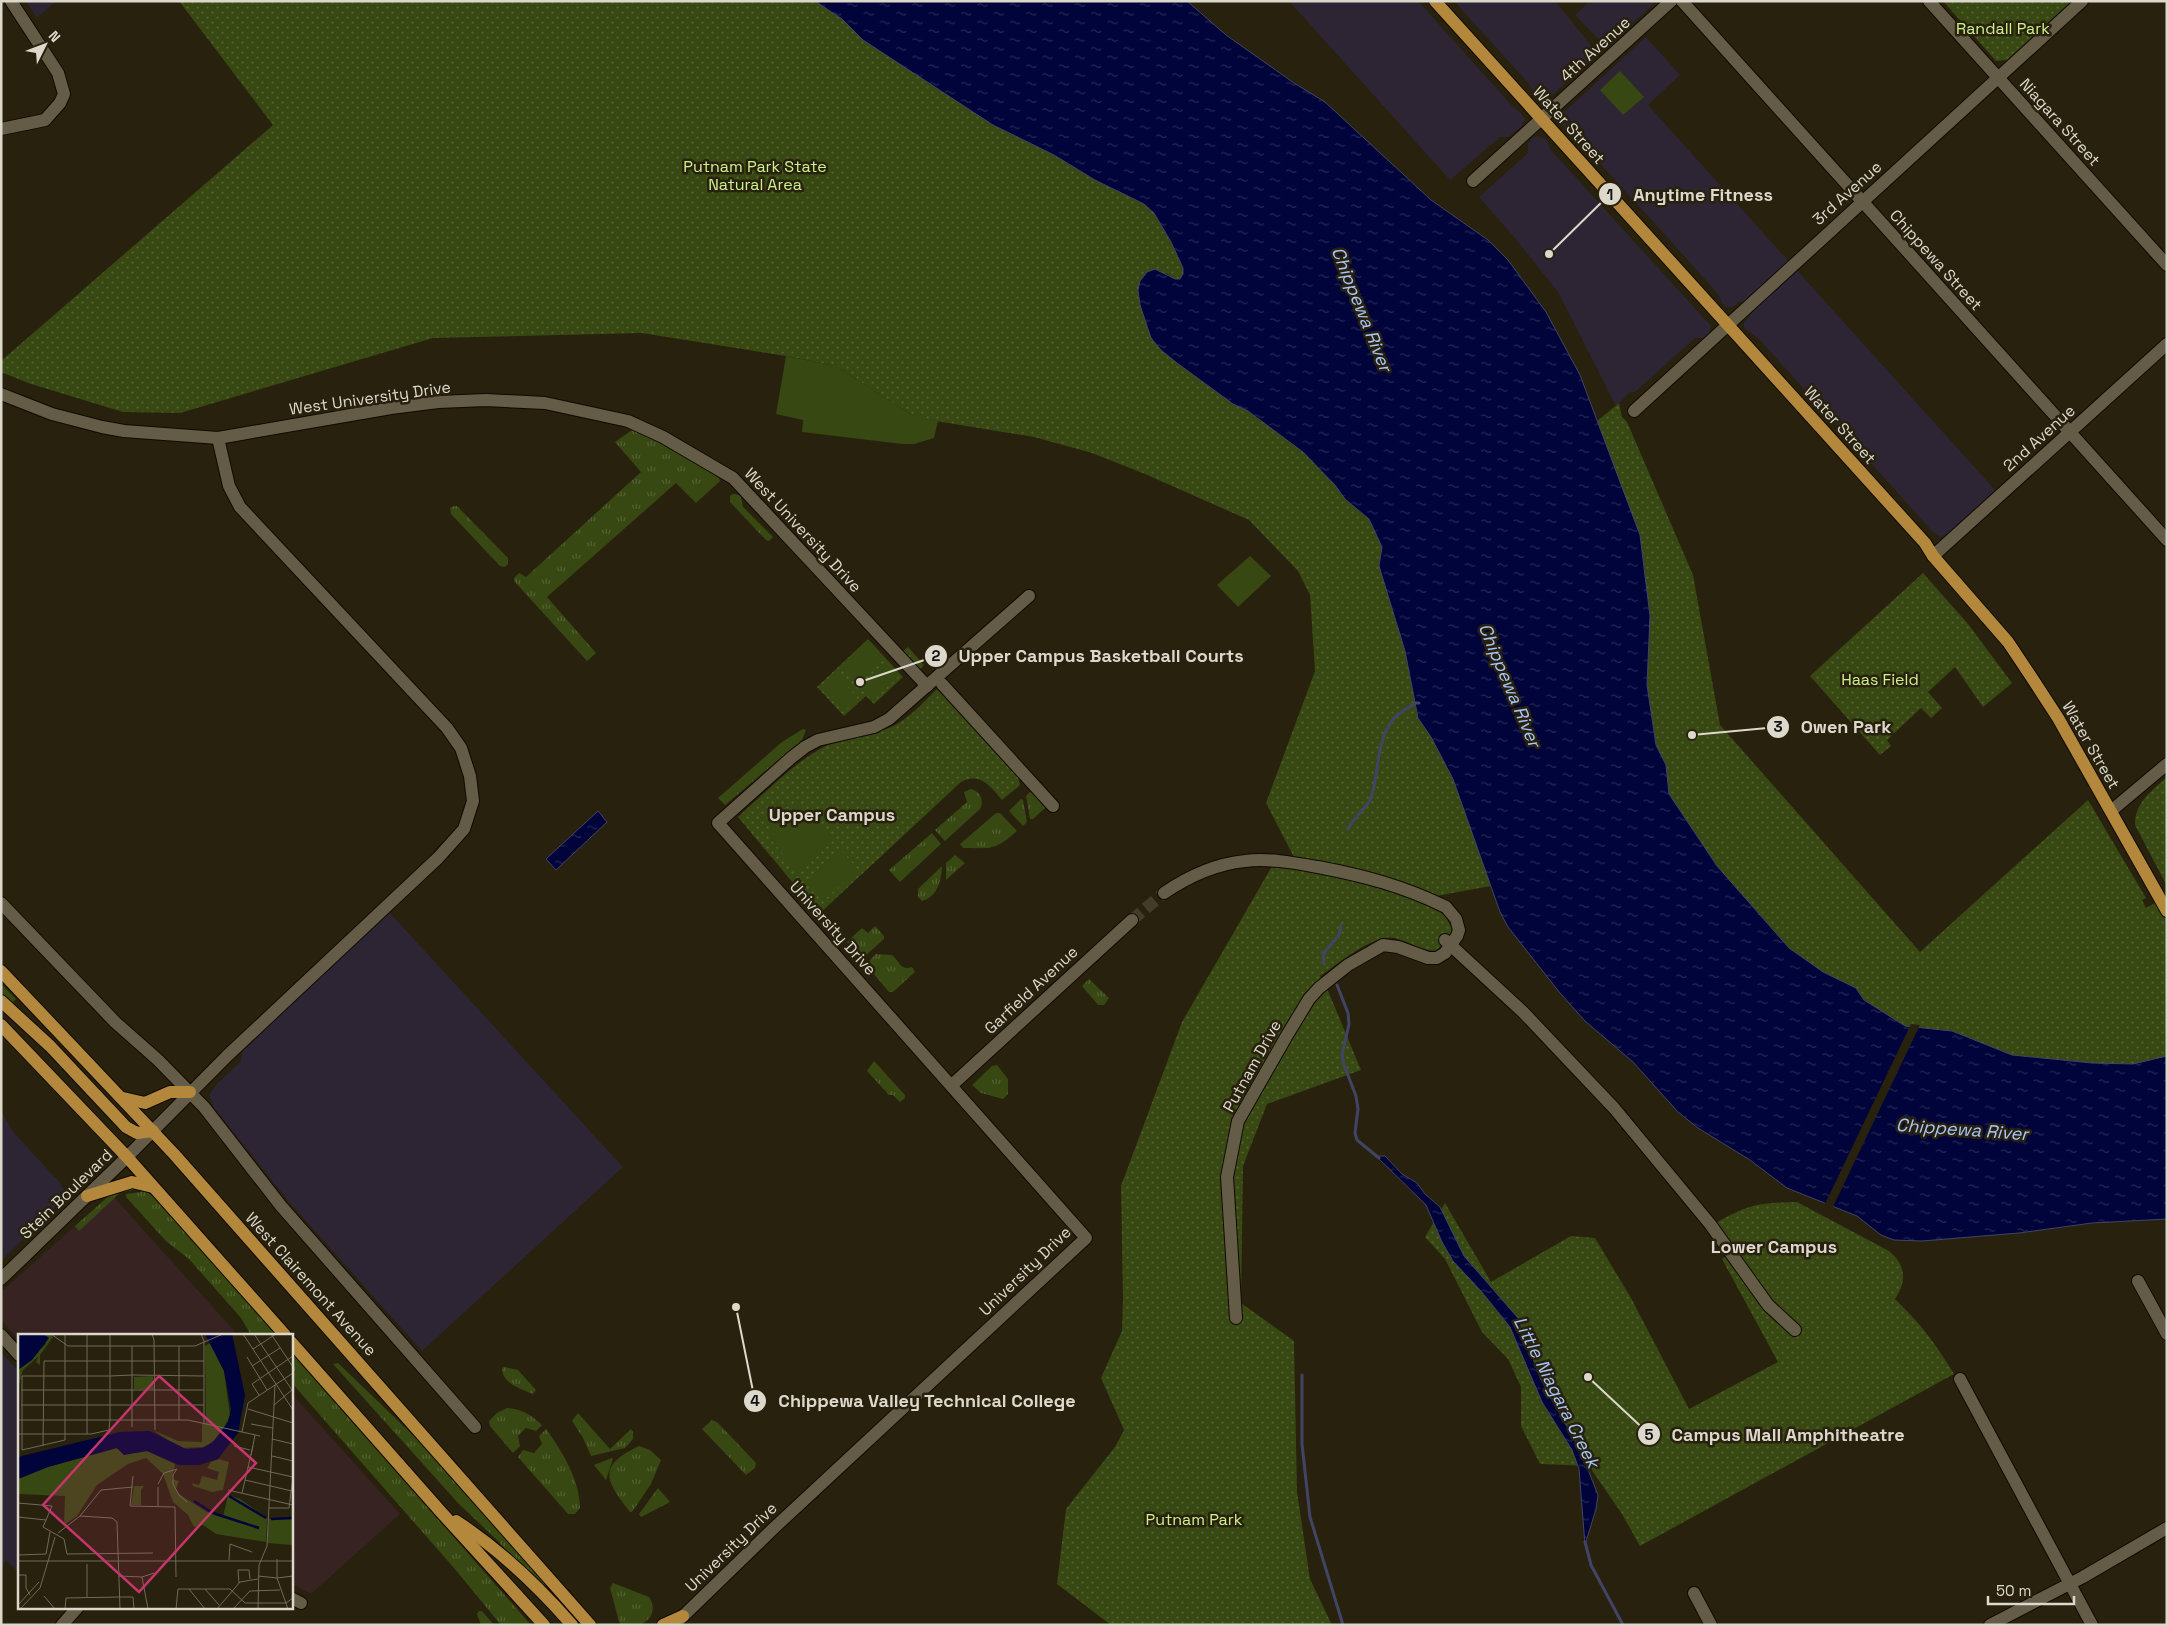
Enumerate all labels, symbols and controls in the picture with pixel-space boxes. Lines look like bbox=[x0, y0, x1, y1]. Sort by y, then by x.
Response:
street label: 4th Avenue bbox=[1555, 12, 1635, 86]
park label: Randall Park bbox=[1956, 18, 2050, 39]
north arrow bbox=[20, 20, 70, 70]
text: N bbox=[45, 27, 64, 46]
street label: Niagara Street bbox=[2015, 74, 2105, 170]
street label: Water Street bbox=[1528, 82, 1610, 168]
park label: Putnam Park State Natural Area bbox=[683, 156, 827, 195]
street label: 3rd Avenue bbox=[1808, 156, 1886, 230]
callout: Anytime Fitness bbox=[1598, 178, 1782, 211]
text: Anytime Fitness bbox=[1633, 183, 1773, 206]
text: 1 bbox=[1607, 185, 1613, 204]
street label: Chippewa Street bbox=[1885, 205, 1987, 315]
water label: Chippewa River bbox=[1327, 243, 1398, 377]
street label: West University Drive bbox=[288, 376, 452, 420]
street label: Water Street bbox=[1799, 382, 1881, 468]
street label: 2nd Avenue bbox=[1998, 400, 2080, 476]
street label: West University Drive bbox=[740, 463, 866, 597]
water label: Chippewa River bbox=[1474, 620, 1547, 752]
callout: Upper Campus Basketball Courts bbox=[923, 639, 1253, 672]
text: Upper Campus Basketball Courts bbox=[958, 644, 1244, 667]
text: 2 bbox=[932, 646, 941, 665]
park label: Haas Field bbox=[1841, 669, 1919, 690]
street label: Water Street bbox=[2057, 697, 2125, 793]
callout: Owen Park bbox=[1765, 711, 1901, 744]
text: Owen Park bbox=[1801, 715, 1891, 738]
text: 3 bbox=[1773, 717, 1783, 736]
district label: Upper Campus bbox=[769, 803, 895, 826]
street label: University Drive bbox=[785, 876, 881, 980]
street label: Garfield Avenue bbox=[980, 941, 1082, 1039]
street label: Putnam Drive bbox=[1218, 1016, 1286, 1116]
water label: Chippewa River bbox=[1895, 1113, 2031, 1145]
street label: Stein Boulevard bbox=[15, 1144, 117, 1244]
street label: West Clairemont Avenue bbox=[241, 1208, 381, 1360]
street label: University Drive bbox=[975, 1222, 1075, 1320]
district label: Lower Campus bbox=[1711, 1235, 1837, 1258]
water label: Little Niagara Creek bbox=[1509, 1312, 1606, 1474]
inset map bbox=[18, 1334, 292, 1608]
callout: Chippewa Valley Technical College bbox=[743, 1384, 1086, 1417]
text: Chippewa Valley Technical College bbox=[778, 1389, 1076, 1412]
text: 4 bbox=[750, 1391, 760, 1410]
callout: Campus Mall Amphitheatre bbox=[1636, 1418, 1914, 1451]
text: Campus Mall Amphitheatre bbox=[1671, 1423, 1905, 1446]
text: 5 bbox=[1644, 1425, 1654, 1444]
street label: University Drive bbox=[681, 1498, 781, 1596]
park label: Putnam Park bbox=[1146, 1509, 1243, 1530]
scale bar bbox=[1988, 1574, 2074, 1606]
text: 50 m bbox=[1996, 1581, 2031, 1600]

